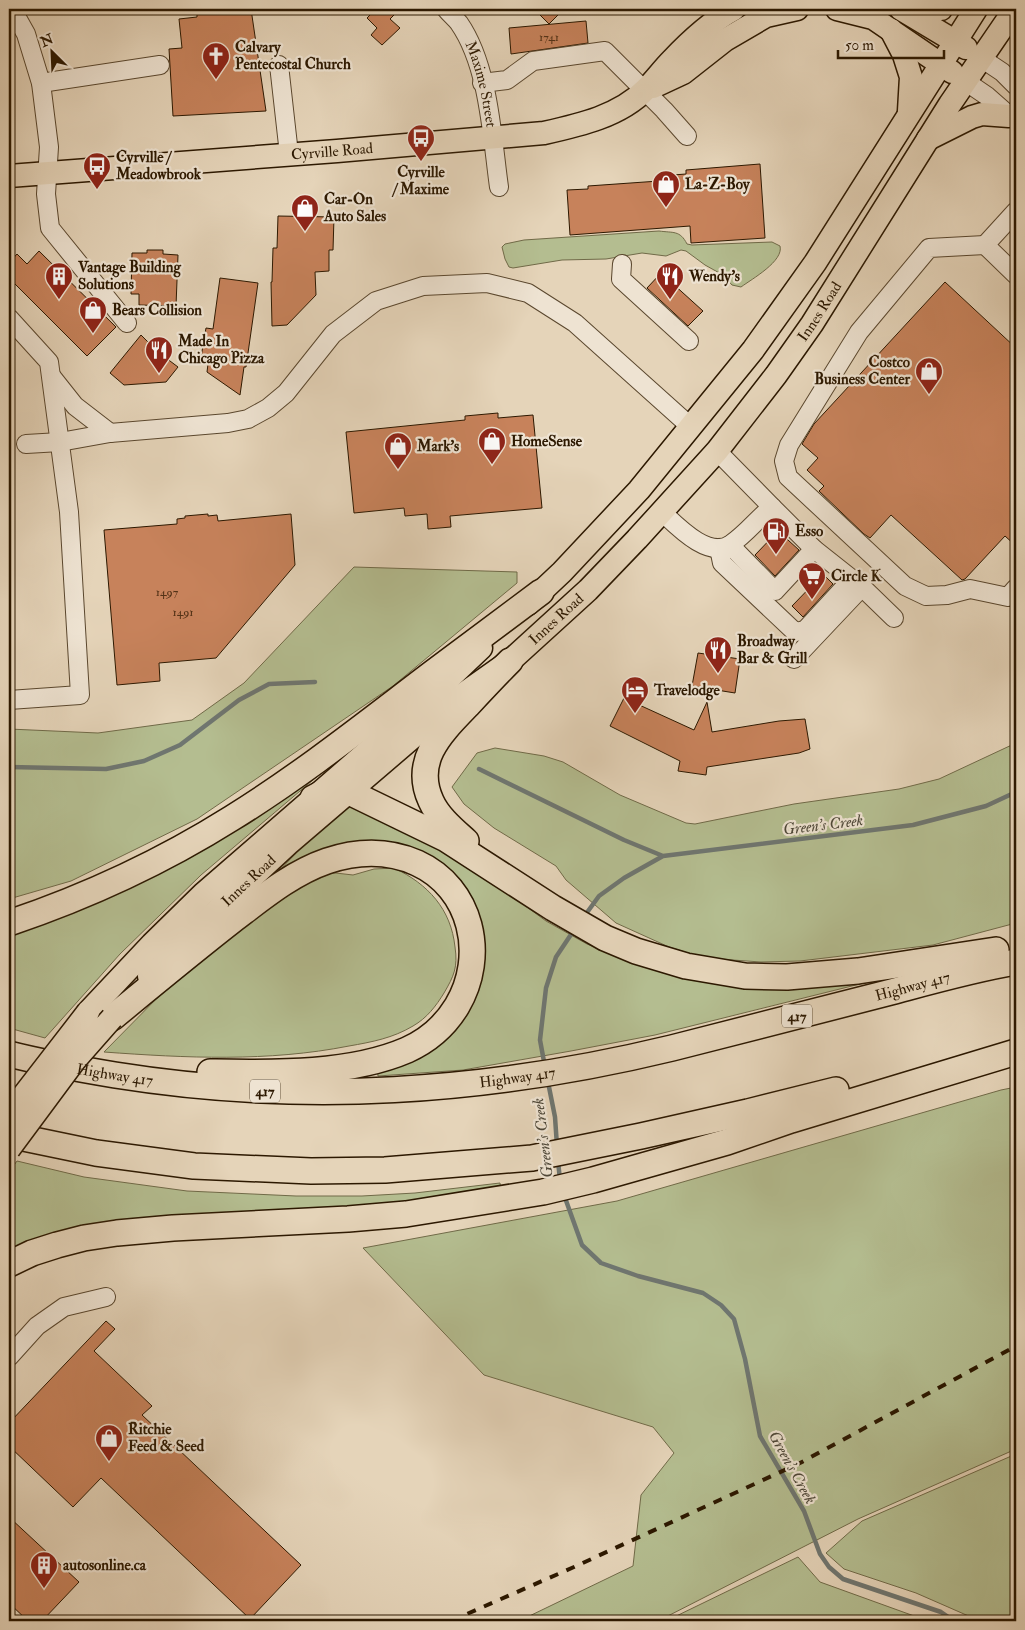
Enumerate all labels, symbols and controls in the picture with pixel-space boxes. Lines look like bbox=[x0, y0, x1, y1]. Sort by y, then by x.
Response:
north arrow bbox=[28, 28, 78, 78]
scale bar bbox=[838, 28, 944, 60]
text: N bbox=[37, 30, 57, 51]
house number: 1741 bbox=[539, 30, 559, 45]
text: 50 m bbox=[845, 36, 874, 55]
place label: Calvary Pentecostal Church bbox=[235, 38, 351, 74]
street label: Maxime Street bbox=[461, 38, 501, 129]
church icon: Calvary Pentecostal Church bbox=[201, 41, 231, 80]
bus stop icon: Cyrville / Maxime bbox=[406, 123, 436, 162]
street label: Cyrville Road bbox=[290, 139, 374, 164]
place label: Cyrville / Meadowbrook bbox=[115, 148, 202, 184]
bus stop icon: Cyrville / Meadowbrook bbox=[82, 151, 112, 190]
place label: Cyrville / Maxime bbox=[391, 163, 450, 199]
shop icon: La-Z-Boy bbox=[651, 169, 681, 208]
place label: La-Z-Boy bbox=[685, 175, 751, 195]
place label: Car-On Auto Sales bbox=[323, 190, 386, 226]
shop icon: Car-On Auto Sales bbox=[290, 193, 320, 232]
place label: Vantage Building Solutions bbox=[77, 258, 181, 294]
building icon: Vantage Building Solutions bbox=[44, 261, 74, 300]
restaurant icon: Wendy's bbox=[655, 261, 685, 300]
place label: Wendy's bbox=[688, 267, 740, 287]
street label: Innes Road bbox=[794, 278, 847, 345]
shop icon: Bears Collision bbox=[78, 295, 108, 334]
place label: Bears Collision bbox=[112, 301, 202, 320]
place label: Made In Chicago Pizza bbox=[177, 332, 265, 369]
restaurant icon: Made In Chicago Pizza bbox=[144, 335, 174, 374]
place label: Costco Business Center bbox=[814, 353, 911, 389]
shop icon: Costco Business Center bbox=[914, 356, 944, 395]
shop icon: HomeSense bbox=[477, 426, 507, 465]
shop icon: Mark's bbox=[383, 431, 413, 470]
place label: HomeSense bbox=[511, 432, 583, 451]
place label: Mark's bbox=[416, 437, 459, 456]
fuel station icon: Esso bbox=[761, 516, 791, 555]
place label: Esso bbox=[795, 522, 824, 541]
supermarket icon: Circle K bbox=[797, 561, 827, 600]
place label: Circle K bbox=[831, 567, 882, 586]
house number: 1497 bbox=[156, 585, 179, 600]
street label: Innes Road bbox=[525, 589, 588, 649]
house number: 1491 bbox=[172, 605, 194, 620]
place label: Broadway Bar & Grill bbox=[737, 632, 807, 668]
restaurant icon: Broadway Bar & Grill bbox=[703, 635, 733, 674]
hotel icon: Travelodge bbox=[620, 675, 650, 714]
place label: Travelodge bbox=[653, 681, 720, 701]
water label: Green's Creek bbox=[782, 810, 865, 840]
street label: Innes Road bbox=[218, 851, 281, 911]
street label: Highway 417 bbox=[873, 968, 952, 1006]
road number: 417 bbox=[782, 1004, 812, 1028]
street label: Highway 417 bbox=[75, 1060, 154, 1090]
street label: Highway 417 bbox=[478, 1063, 557, 1092]
road number: 417 bbox=[250, 1080, 280, 1102]
water label: Green's Creek bbox=[528, 1096, 558, 1179]
place label: Ritchie Feed & Seed bbox=[128, 1420, 205, 1456]
shop icon: Ritchie Feed & Seed bbox=[94, 1423, 124, 1462]
water label: Green's Creek bbox=[764, 1428, 821, 1508]
building icon: autosonline.ca bbox=[29, 1550, 59, 1589]
place label: autosonline.ca bbox=[63, 1556, 147, 1575]

